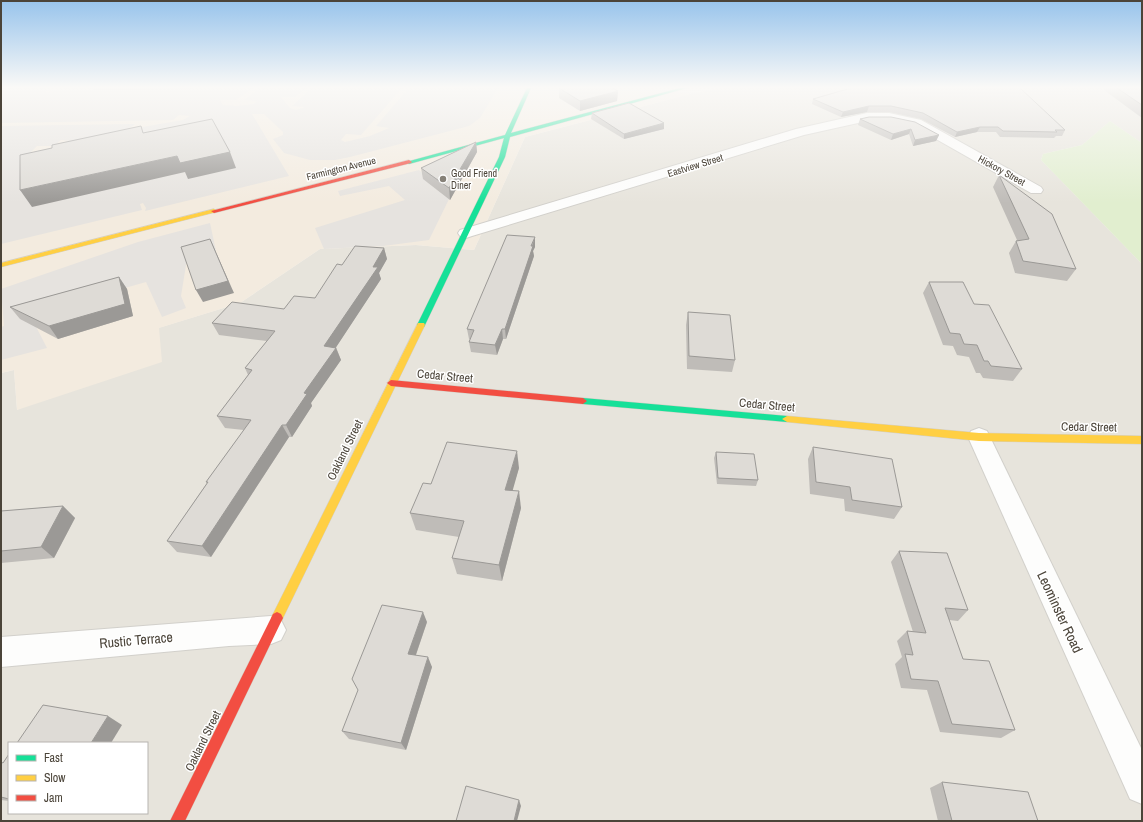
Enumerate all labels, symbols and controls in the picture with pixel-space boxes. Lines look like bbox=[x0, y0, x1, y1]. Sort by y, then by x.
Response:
street label: Eastview Street bbox=[666, 151, 725, 180]
street label: Hickory Street bbox=[976, 152, 1028, 189]
street label: Farmington Avenue bbox=[305, 153, 378, 183]
place label: Good Friend Diner bbox=[451, 167, 497, 192]
marker: Good Friend Diner bbox=[438, 174, 448, 184]
street label: Cedar Street bbox=[417, 366, 474, 386]
street label: Cedar Street bbox=[739, 395, 796, 415]
street label: Oakland Street bbox=[323, 417, 367, 483]
street label: Cedar Street bbox=[1061, 419, 1117, 435]
street label: Leominster Road bbox=[1033, 568, 1087, 656]
street label: Rustic Terrace bbox=[98, 628, 174, 652]
street label: Oakland Street bbox=[181, 708, 225, 774]
legend bbox=[8, 742, 148, 814]
text: Fast bbox=[44, 750, 63, 766]
text: Slow bbox=[44, 770, 66, 786]
text: Jam bbox=[44, 790, 63, 806]

